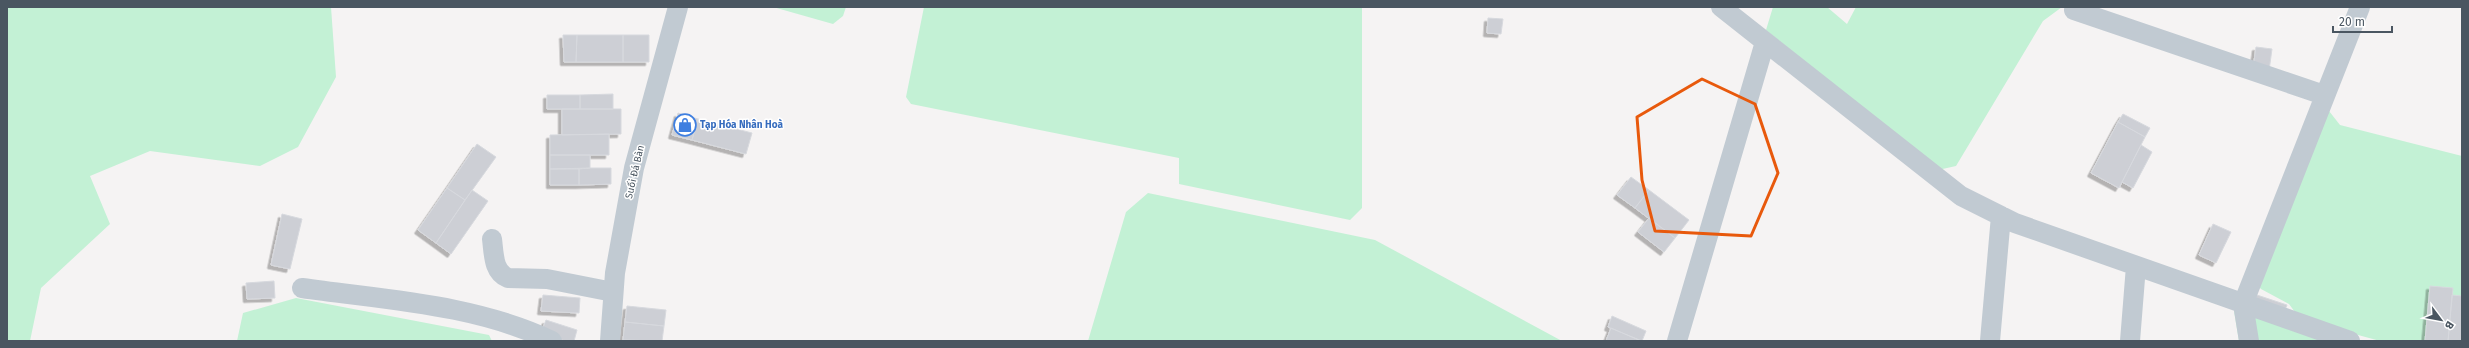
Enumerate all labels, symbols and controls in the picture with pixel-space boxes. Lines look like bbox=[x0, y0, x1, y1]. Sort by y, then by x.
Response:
scale bar bbox=[2333, 8, 2392, 34]
text: 20 m bbox=[2339, 15, 2365, 29]
shop icon: Tạp Hóa Nhân Hoà bbox=[672, 112, 698, 138]
place label: Tạp Hóa Nhân Hoà bbox=[700, 118, 783, 131]
street label: Suối Đá Bàn bbox=[622, 144, 647, 200]
north arrow bbox=[2421, 300, 2461, 340]
text: B bbox=[2442, 319, 2456, 332]

